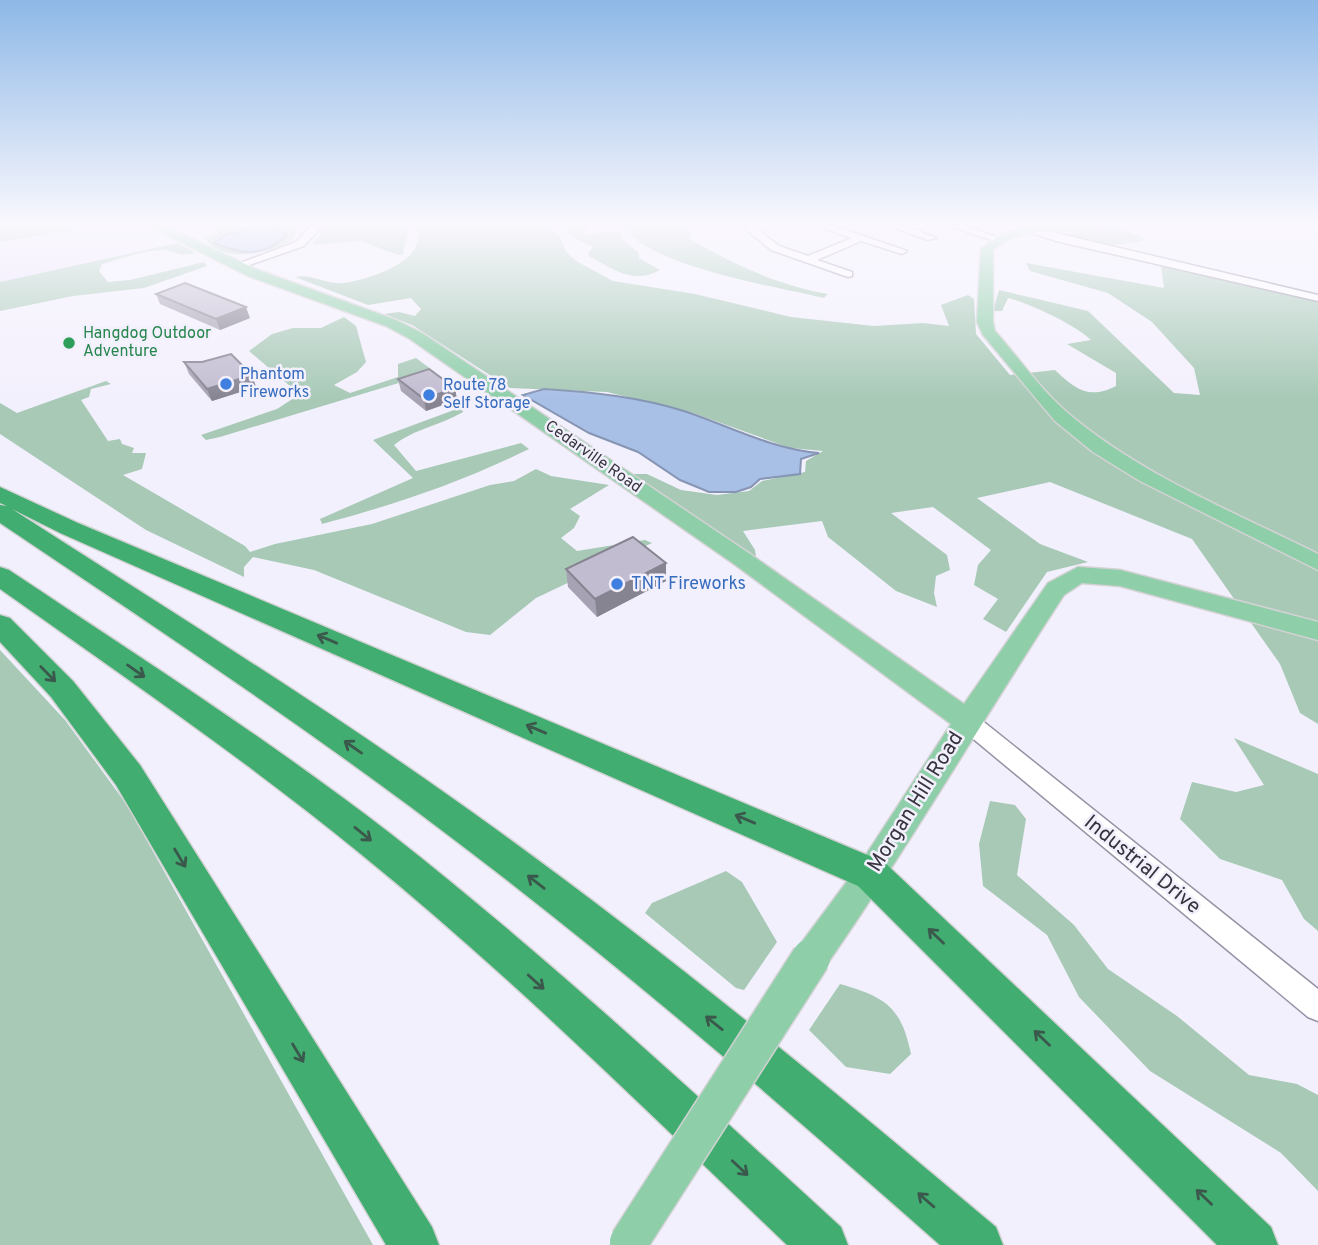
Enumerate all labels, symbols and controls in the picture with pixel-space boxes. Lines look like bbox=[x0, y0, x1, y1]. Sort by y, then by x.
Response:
place label: Hangdog Outdoor Adventure bbox=[83, 324, 211, 362]
marker: Hangdog Outdoor Adventure bbox=[61, 335, 77, 351]
place label: Phantom Fireworks bbox=[240, 365, 309, 403]
marker: Phantom Fireworks bbox=[218, 376, 234, 392]
place label: Route 78 Self Storage bbox=[443, 376, 530, 414]
marker: Route 78 Self Storage bbox=[421, 387, 437, 403]
street label: Cedarville Road bbox=[541, 416, 645, 498]
place label: TNT Fireworks bbox=[631, 573, 746, 596]
marker: TNT Fireworks bbox=[609, 576, 625, 592]
one-way arrow bbox=[317, 632, 338, 645]
one-way arrow bbox=[126, 664, 145, 678]
one-way arrow bbox=[39, 665, 56, 682]
one-way arrow bbox=[526, 722, 547, 735]
street label: Morgan Hill Road bbox=[862, 727, 970, 877]
one-way arrow bbox=[344, 740, 363, 754]
street label: Industrial Drive bbox=[1078, 809, 1206, 921]
one-way arrow bbox=[734, 812, 756, 825]
one-way arrow bbox=[353, 827, 371, 842]
one-way arrow bbox=[173, 848, 187, 868]
one-way arrow bbox=[528, 874, 546, 889]
one-way arrow bbox=[928, 927, 945, 944]
one-way arrow bbox=[527, 974, 545, 990]
one-way arrow bbox=[706, 1015, 724, 1031]
one-way arrow bbox=[1033, 1030, 1050, 1047]
one-way arrow bbox=[291, 1043, 305, 1063]
one-way arrow bbox=[731, 1160, 749, 1176]
one-way arrow bbox=[1196, 1189, 1213, 1206]
one-way arrow bbox=[918, 1192, 936, 1208]

